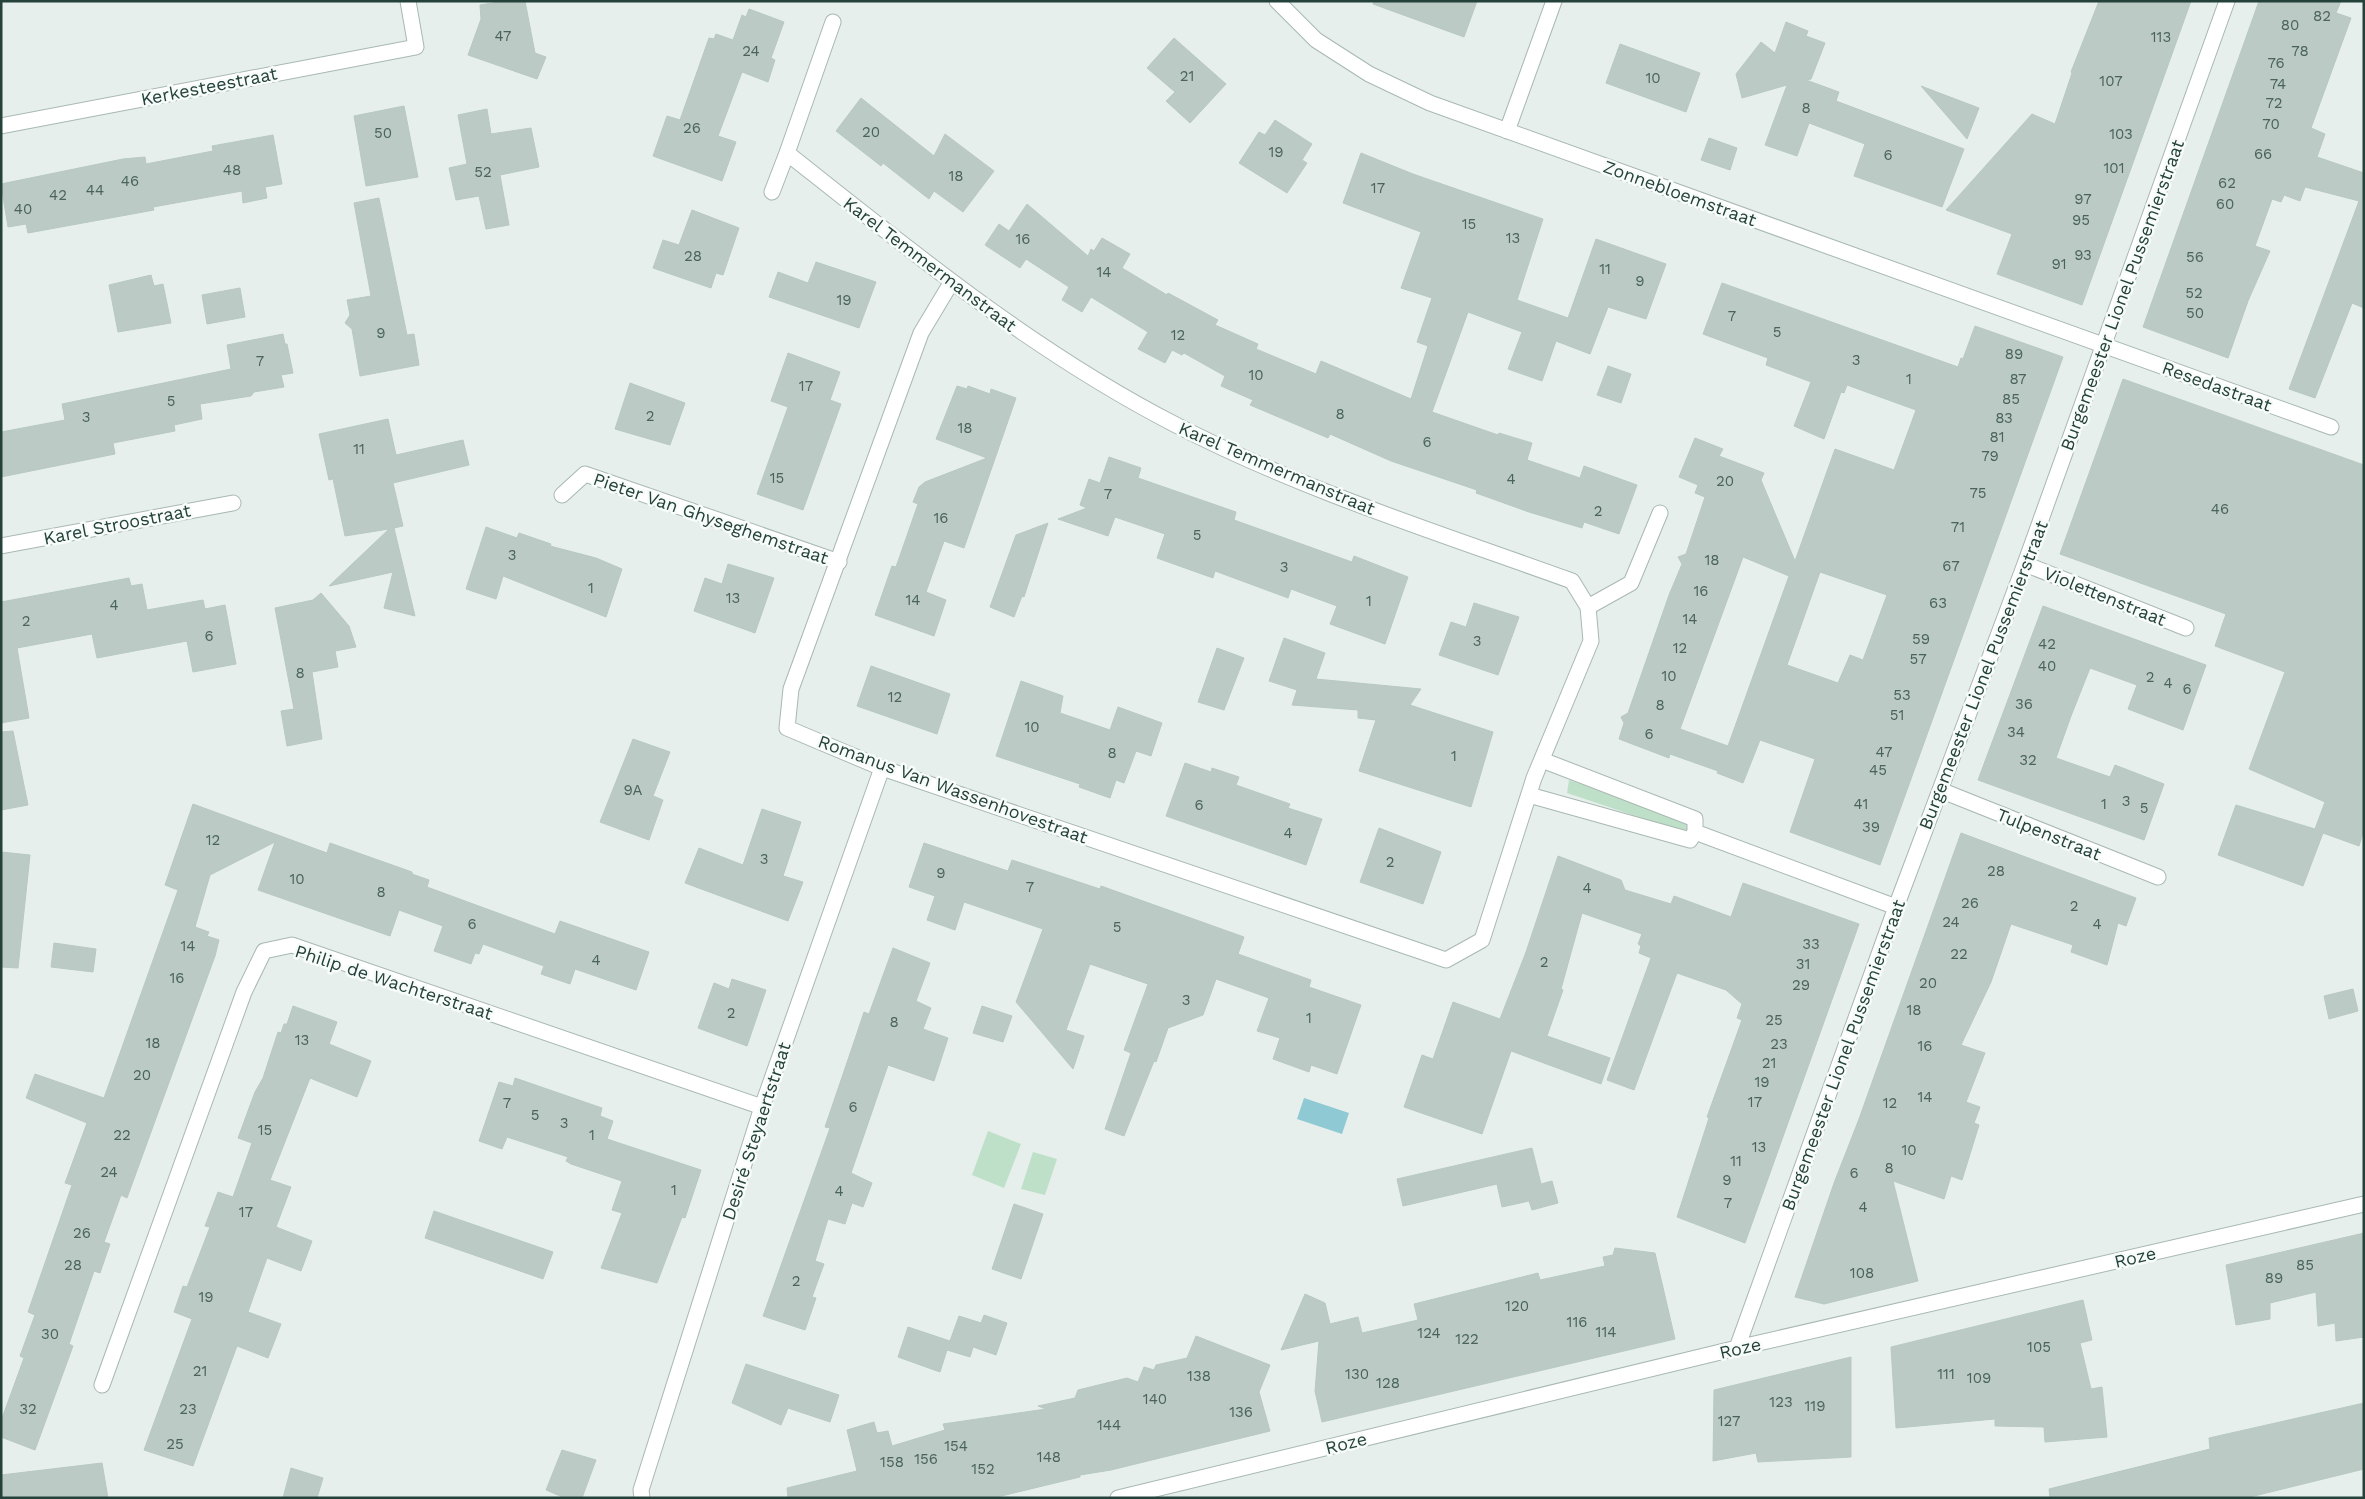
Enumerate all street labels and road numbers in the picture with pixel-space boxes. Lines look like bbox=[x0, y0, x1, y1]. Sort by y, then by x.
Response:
street label: Kerkesteestraat bbox=[139, 62, 279, 110]
street label: Burgemeester Lionel Pussemierstraat bbox=[2056, 136, 2188, 453]
street label: Zonnebloemstraat bbox=[1601, 156, 1760, 231]
street label: Karel Temmermanstraat bbox=[839, 192, 1021, 336]
street label: Resedastraat bbox=[2159, 356, 2275, 416]
street label: Karel Temmermanstraat bbox=[1176, 417, 1379, 519]
street label: Pieter Van Ghyseghemstraat bbox=[591, 468, 832, 568]
street label: Karel Stroostraat bbox=[42, 499, 193, 549]
street label: Burgemeester Lionel Pussemierstraat bbox=[1914, 517, 2052, 833]
street label: Violettenstraat bbox=[2041, 562, 2170, 630]
street label: Romanus Van Wassenhovestraat bbox=[815, 730, 1091, 848]
street label: Tulpenstraat bbox=[1994, 804, 2105, 865]
street label: Burgemeester Lionel Pussemierstraat bbox=[1777, 896, 1909, 1213]
street label: Philip de Wachterstraat bbox=[293, 940, 496, 1024]
street label: Desiré Steyaertstraat bbox=[717, 1039, 795, 1223]
street label: Roze bbox=[2112, 1242, 2158, 1272]
street label: Roze bbox=[1717, 1333, 1763, 1363]
street label: Roze bbox=[1323, 1428, 1369, 1458]

